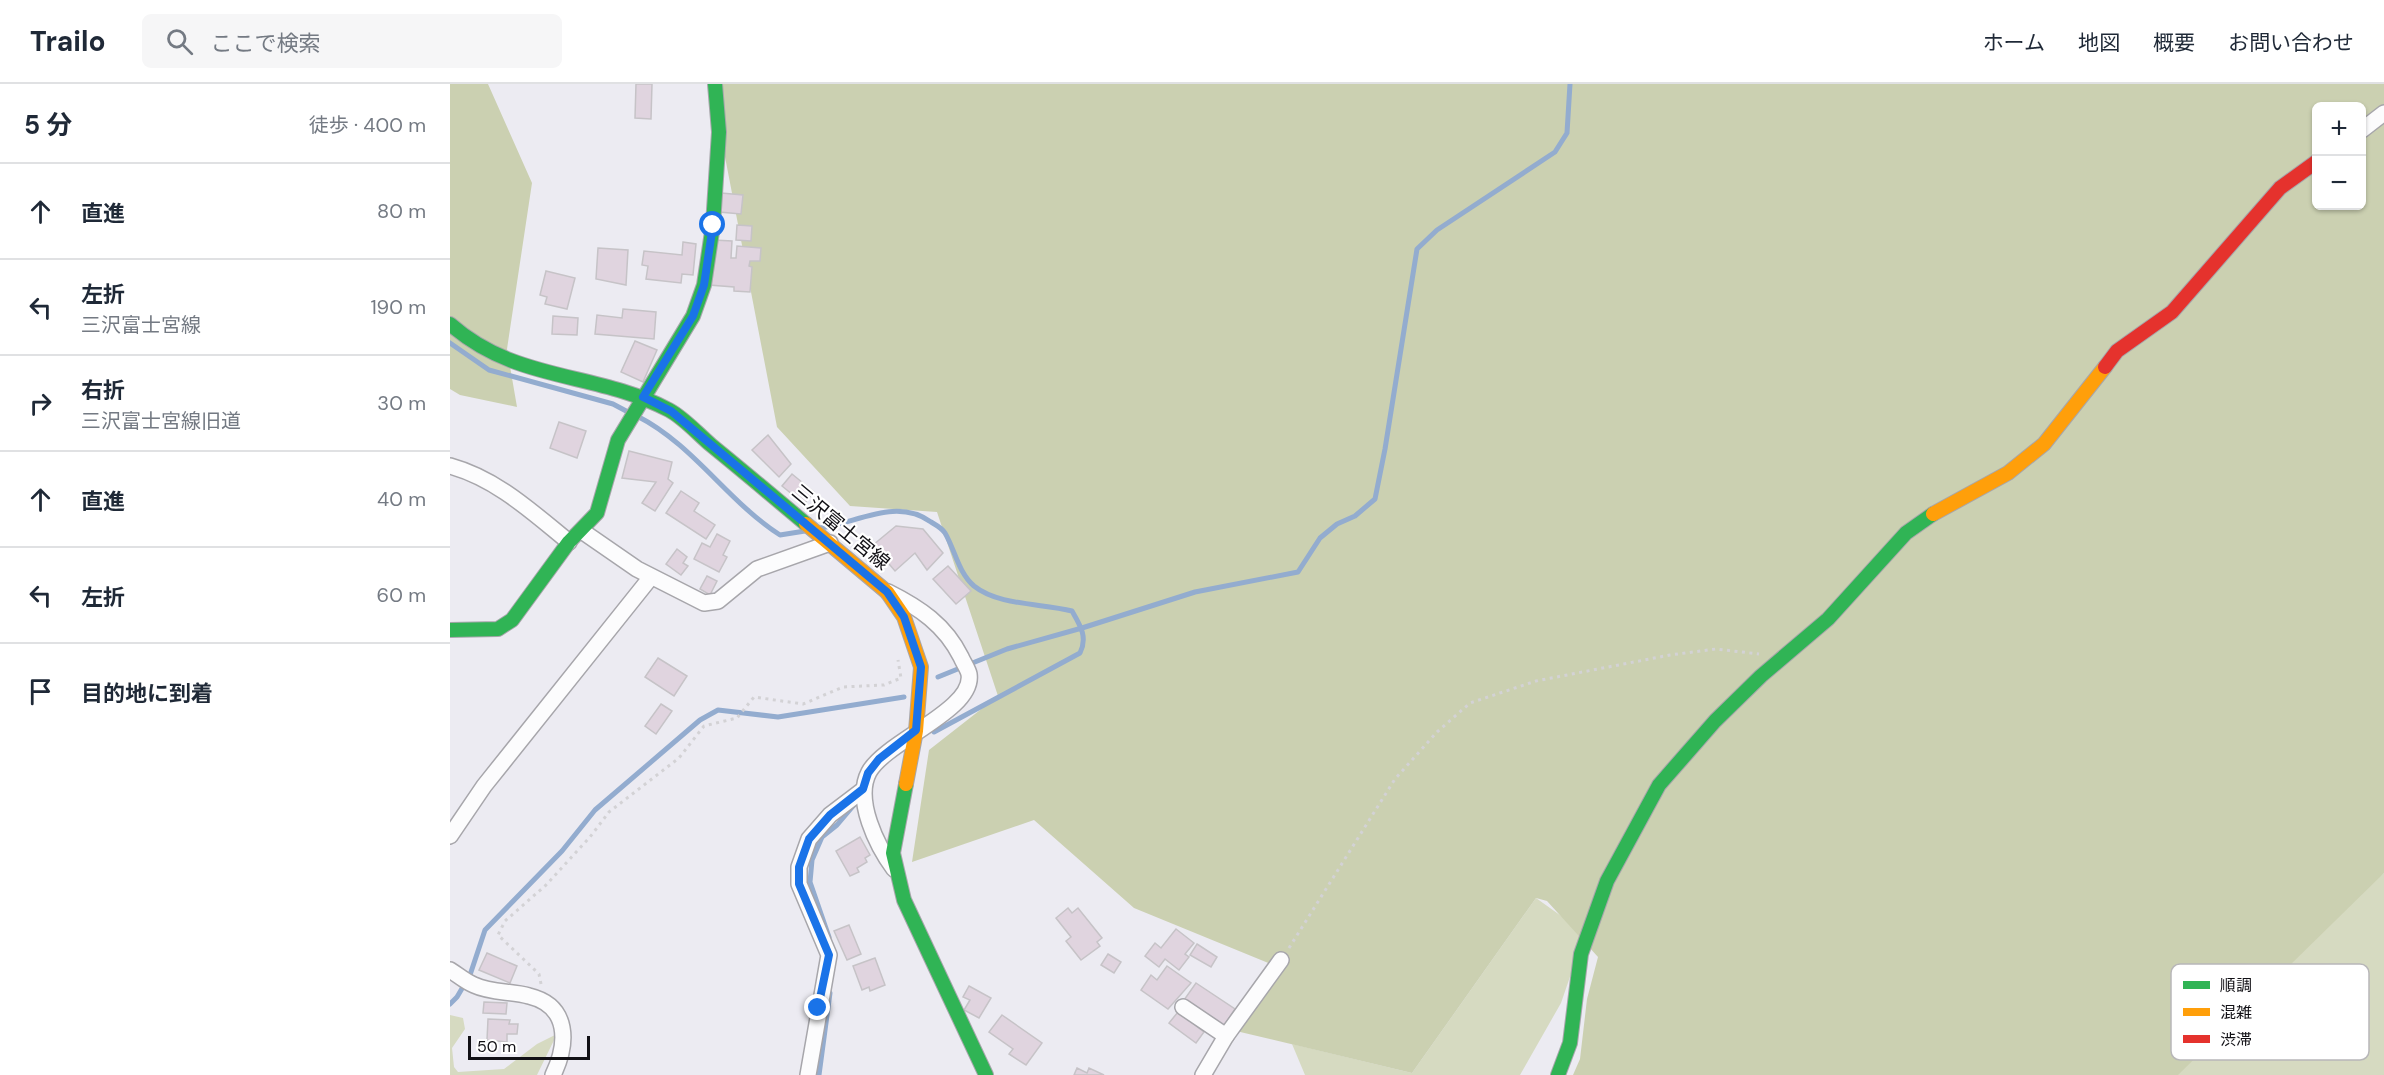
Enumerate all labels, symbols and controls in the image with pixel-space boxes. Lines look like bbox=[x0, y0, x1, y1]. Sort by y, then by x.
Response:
search box bbox=[142, 14, 562, 68]
text: Trailo bbox=[30, 23, 106, 60]
icon: search bbox=[163, 25, 196, 58]
text: ここで検索 bbox=[211, 29, 321, 58]
text: ホーム bbox=[1983, 29, 2045, 57]
text: 地図 bbox=[2078, 29, 2120, 57]
text: 概要 bbox=[2153, 29, 2195, 57]
text: お問い合わせ bbox=[2228, 29, 2354, 57]
map controls bbox=[2312, 102, 2366, 210]
button: + bbox=[2312, 102, 2366, 156]
text: 5 分 bbox=[24, 108, 72, 142]
text: 徒歩 · 400 m bbox=[309, 112, 426, 138]
button: − bbox=[2312, 156, 2366, 210]
icon: ahead bbox=[24, 195, 57, 228]
text: 80 m bbox=[377, 198, 426, 224]
text: 直進 bbox=[81, 199, 125, 228]
route start bbox=[699, 211, 725, 237]
text: 左折 bbox=[81, 280, 125, 309]
icon: left bbox=[24, 291, 57, 324]
text: 190 m bbox=[370, 294, 426, 320]
text: 三沢富士宮線 bbox=[81, 312, 201, 338]
text: 右折 bbox=[81, 376, 125, 405]
icon: right bbox=[24, 387, 57, 420]
text: 30 m bbox=[377, 390, 426, 416]
text: 三沢富士宮線旧道 bbox=[81, 408, 241, 434]
street label: 三沢富士宮線 bbox=[787, 478, 895, 576]
icon: ahead bbox=[24, 483, 57, 516]
text: 40 m bbox=[377, 486, 426, 512]
text: 直進 bbox=[81, 487, 125, 516]
icon: left bbox=[24, 579, 57, 612]
text: 60 m bbox=[377, 582, 426, 608]
text: 左折 bbox=[81, 583, 125, 612]
icon: arrive bbox=[24, 675, 57, 708]
text: 目的地に到着 bbox=[81, 679, 213, 708]
legend bbox=[2171, 964, 2369, 1060]
text: 順調 bbox=[2220, 975, 2252, 996]
route end bbox=[804, 994, 830, 1020]
text: 混雑 bbox=[2220, 1002, 2252, 1023]
text: 渋滞 bbox=[2220, 1029, 2252, 1050]
scale bar bbox=[468, 1033, 590, 1060]
text: 50 m bbox=[477, 1036, 516, 1057]

